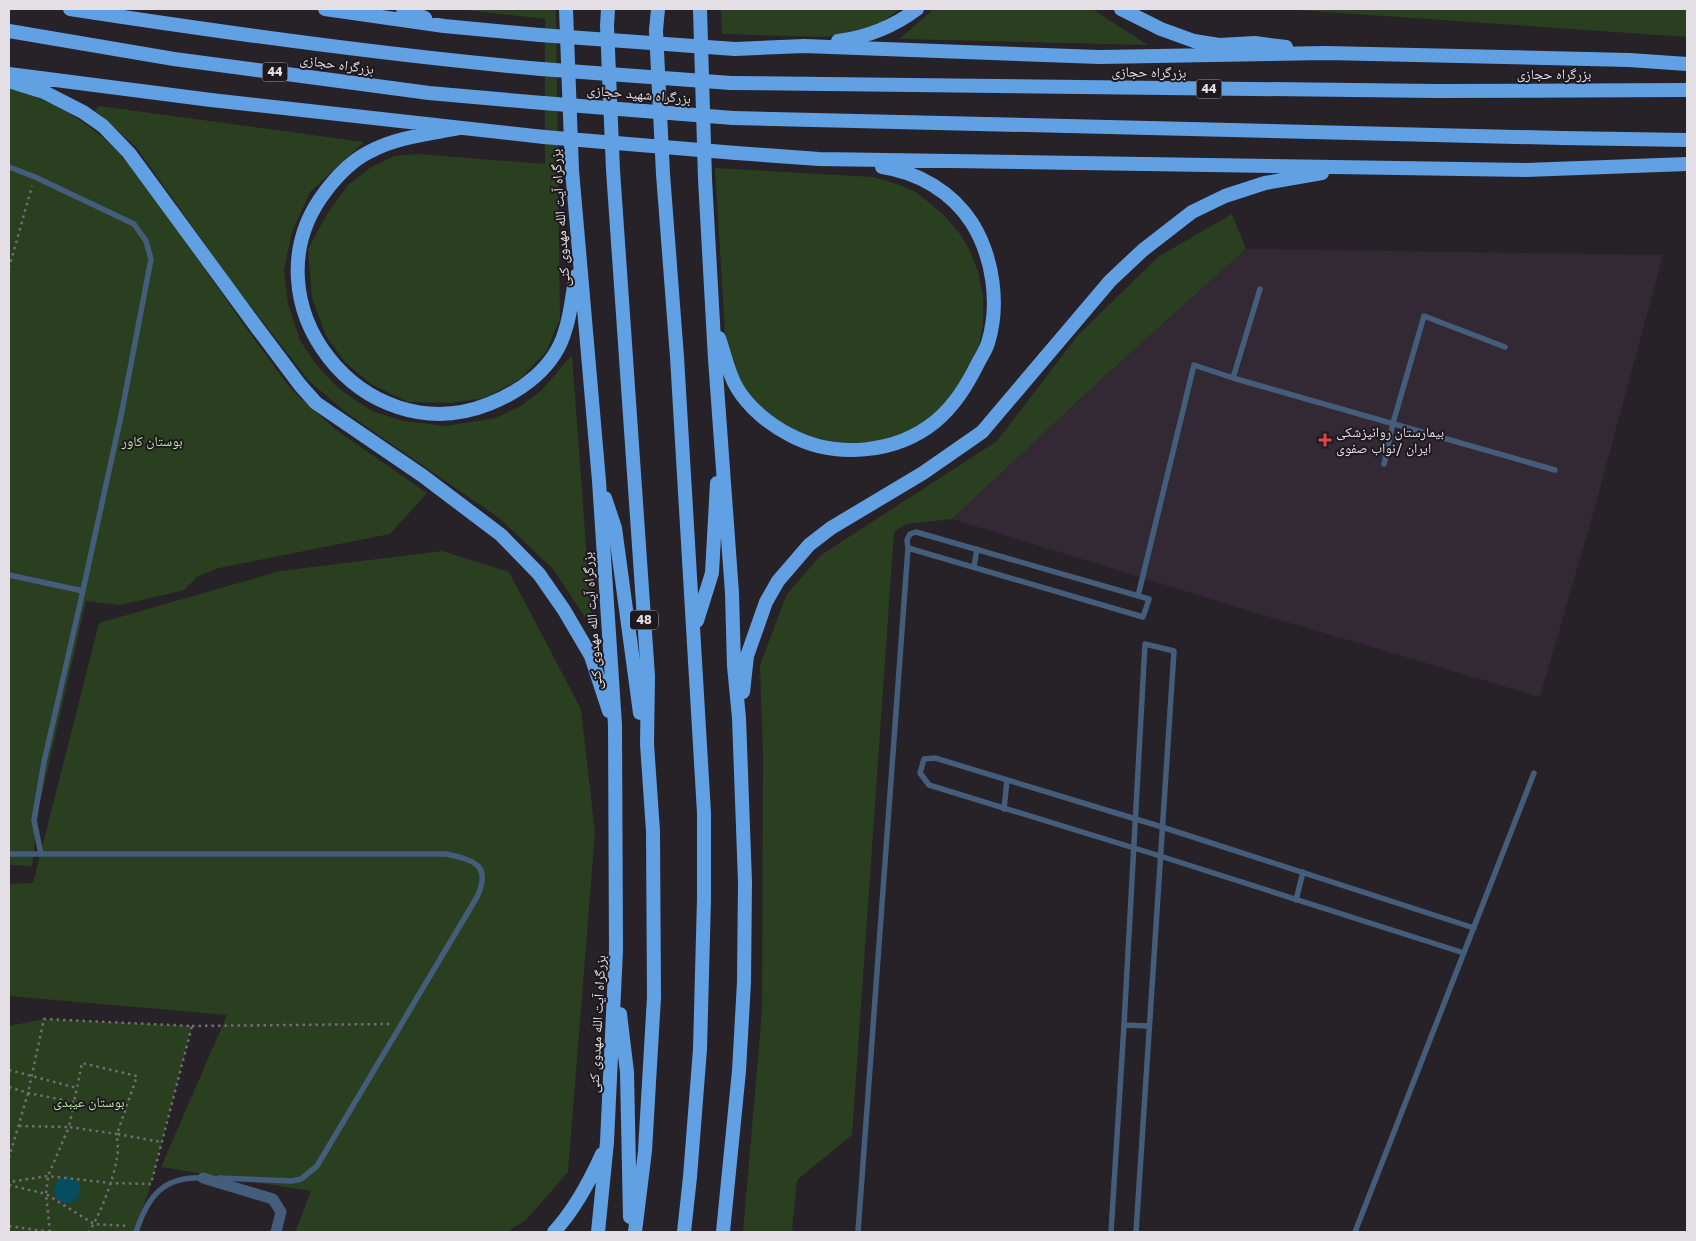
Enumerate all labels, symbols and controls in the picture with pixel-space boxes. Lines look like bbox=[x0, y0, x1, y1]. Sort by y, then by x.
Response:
street label: بزرگراه حجازی bbox=[299, 50, 375, 78]
road number: 44 bbox=[262, 62, 288, 82]
street label: بزرگراه حجازی bbox=[1111, 62, 1187, 82]
street label: بزرگراه حجازی bbox=[1517, 65, 1592, 83]
street label: بزرگراه شهید حجازی bbox=[586, 80, 692, 108]
road number: 44 bbox=[1196, 80, 1222, 98]
street label: بزرگراه آیت الله مهدوی کنی bbox=[546, 148, 574, 288]
place label: بیمارستان روانپزشکی ایران /نواب صفوی bbox=[1336, 423, 1444, 457]
park label: بوستان کاور bbox=[120, 432, 183, 450]
marker: بیمارستان روانپزشکی ایران /نواب صفوی bbox=[1318, 433, 1332, 447]
street label: بزرگراه آیت الله مهدوی کنی bbox=[578, 551, 606, 691]
road number: 48 bbox=[630, 610, 658, 630]
street label: بزرگراه آیت الله مهدوی کنی bbox=[584, 954, 610, 1093]
park label: بوستان عیبدی bbox=[53, 1093, 125, 1111]

